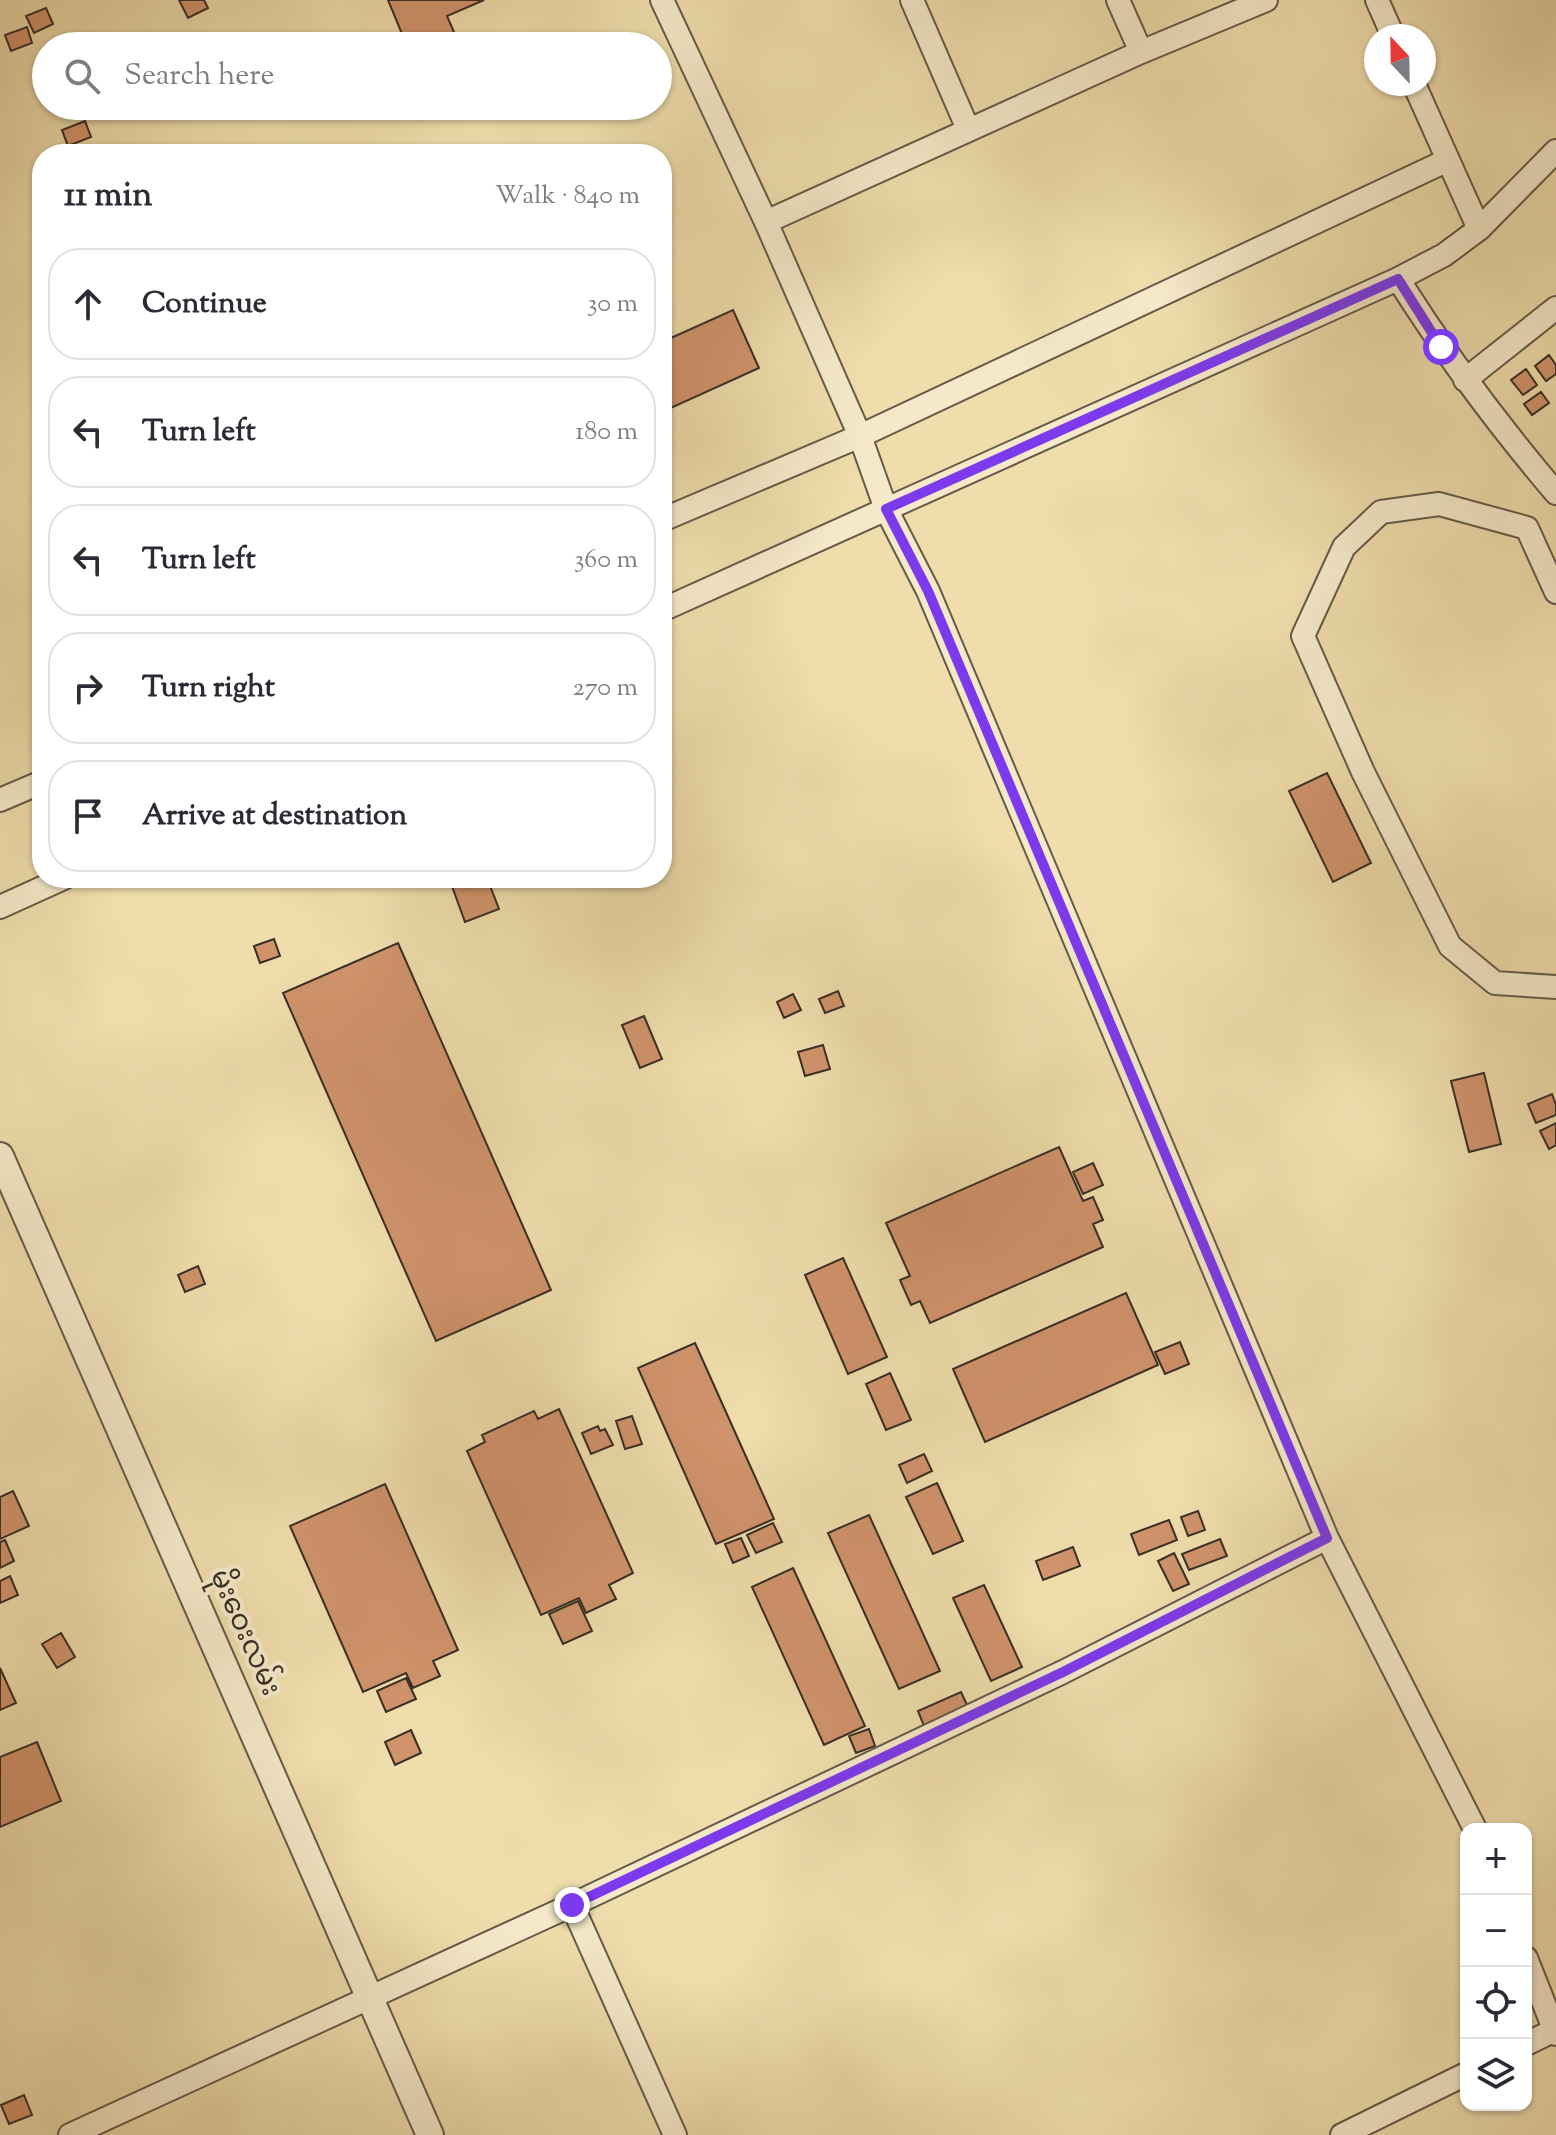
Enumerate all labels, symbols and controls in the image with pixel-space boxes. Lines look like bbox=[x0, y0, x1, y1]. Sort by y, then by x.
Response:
north arrow bbox=[1364, 24, 1436, 96]
search box bbox=[32, 32, 672, 120]
icon: search bbox=[60, 54, 104, 98]
text: Search here bbox=[124, 55, 274, 98]
text: 11 min bbox=[64, 172, 152, 221]
text: Walk · 840 m bbox=[495, 178, 640, 215]
icon: ahead bbox=[66, 282, 110, 326]
text: Continue bbox=[142, 283, 267, 326]
text: 30 m bbox=[587, 286, 638, 323]
route start bbox=[1423, 329, 1459, 365]
icon: left bbox=[66, 410, 110, 454]
text: Turn left bbox=[142, 411, 256, 454]
text: 180 m bbox=[575, 414, 638, 451]
icon: left bbox=[66, 538, 110, 582]
text: Turn left bbox=[142, 539, 256, 582]
text: 360 m bbox=[574, 542, 638, 579]
icon: right bbox=[66, 666, 110, 710]
text: Turn right bbox=[142, 667, 275, 710]
text: 270 m bbox=[573, 670, 638, 707]
icon: arrive bbox=[66, 794, 110, 838]
text: Arrive at destination bbox=[142, 795, 407, 838]
street label: မိုးဝေးလမ်း bbox=[198, 1563, 291, 1703]
map controls bbox=[1460, 1823, 1532, 2111]
button: + bbox=[1460, 1823, 1532, 1895]
route end bbox=[554, 1887, 590, 1923]
button: − bbox=[1460, 1895, 1532, 1967]
button: locate bbox=[1460, 1967, 1532, 2039]
button: layers bbox=[1460, 2039, 1532, 2111]

